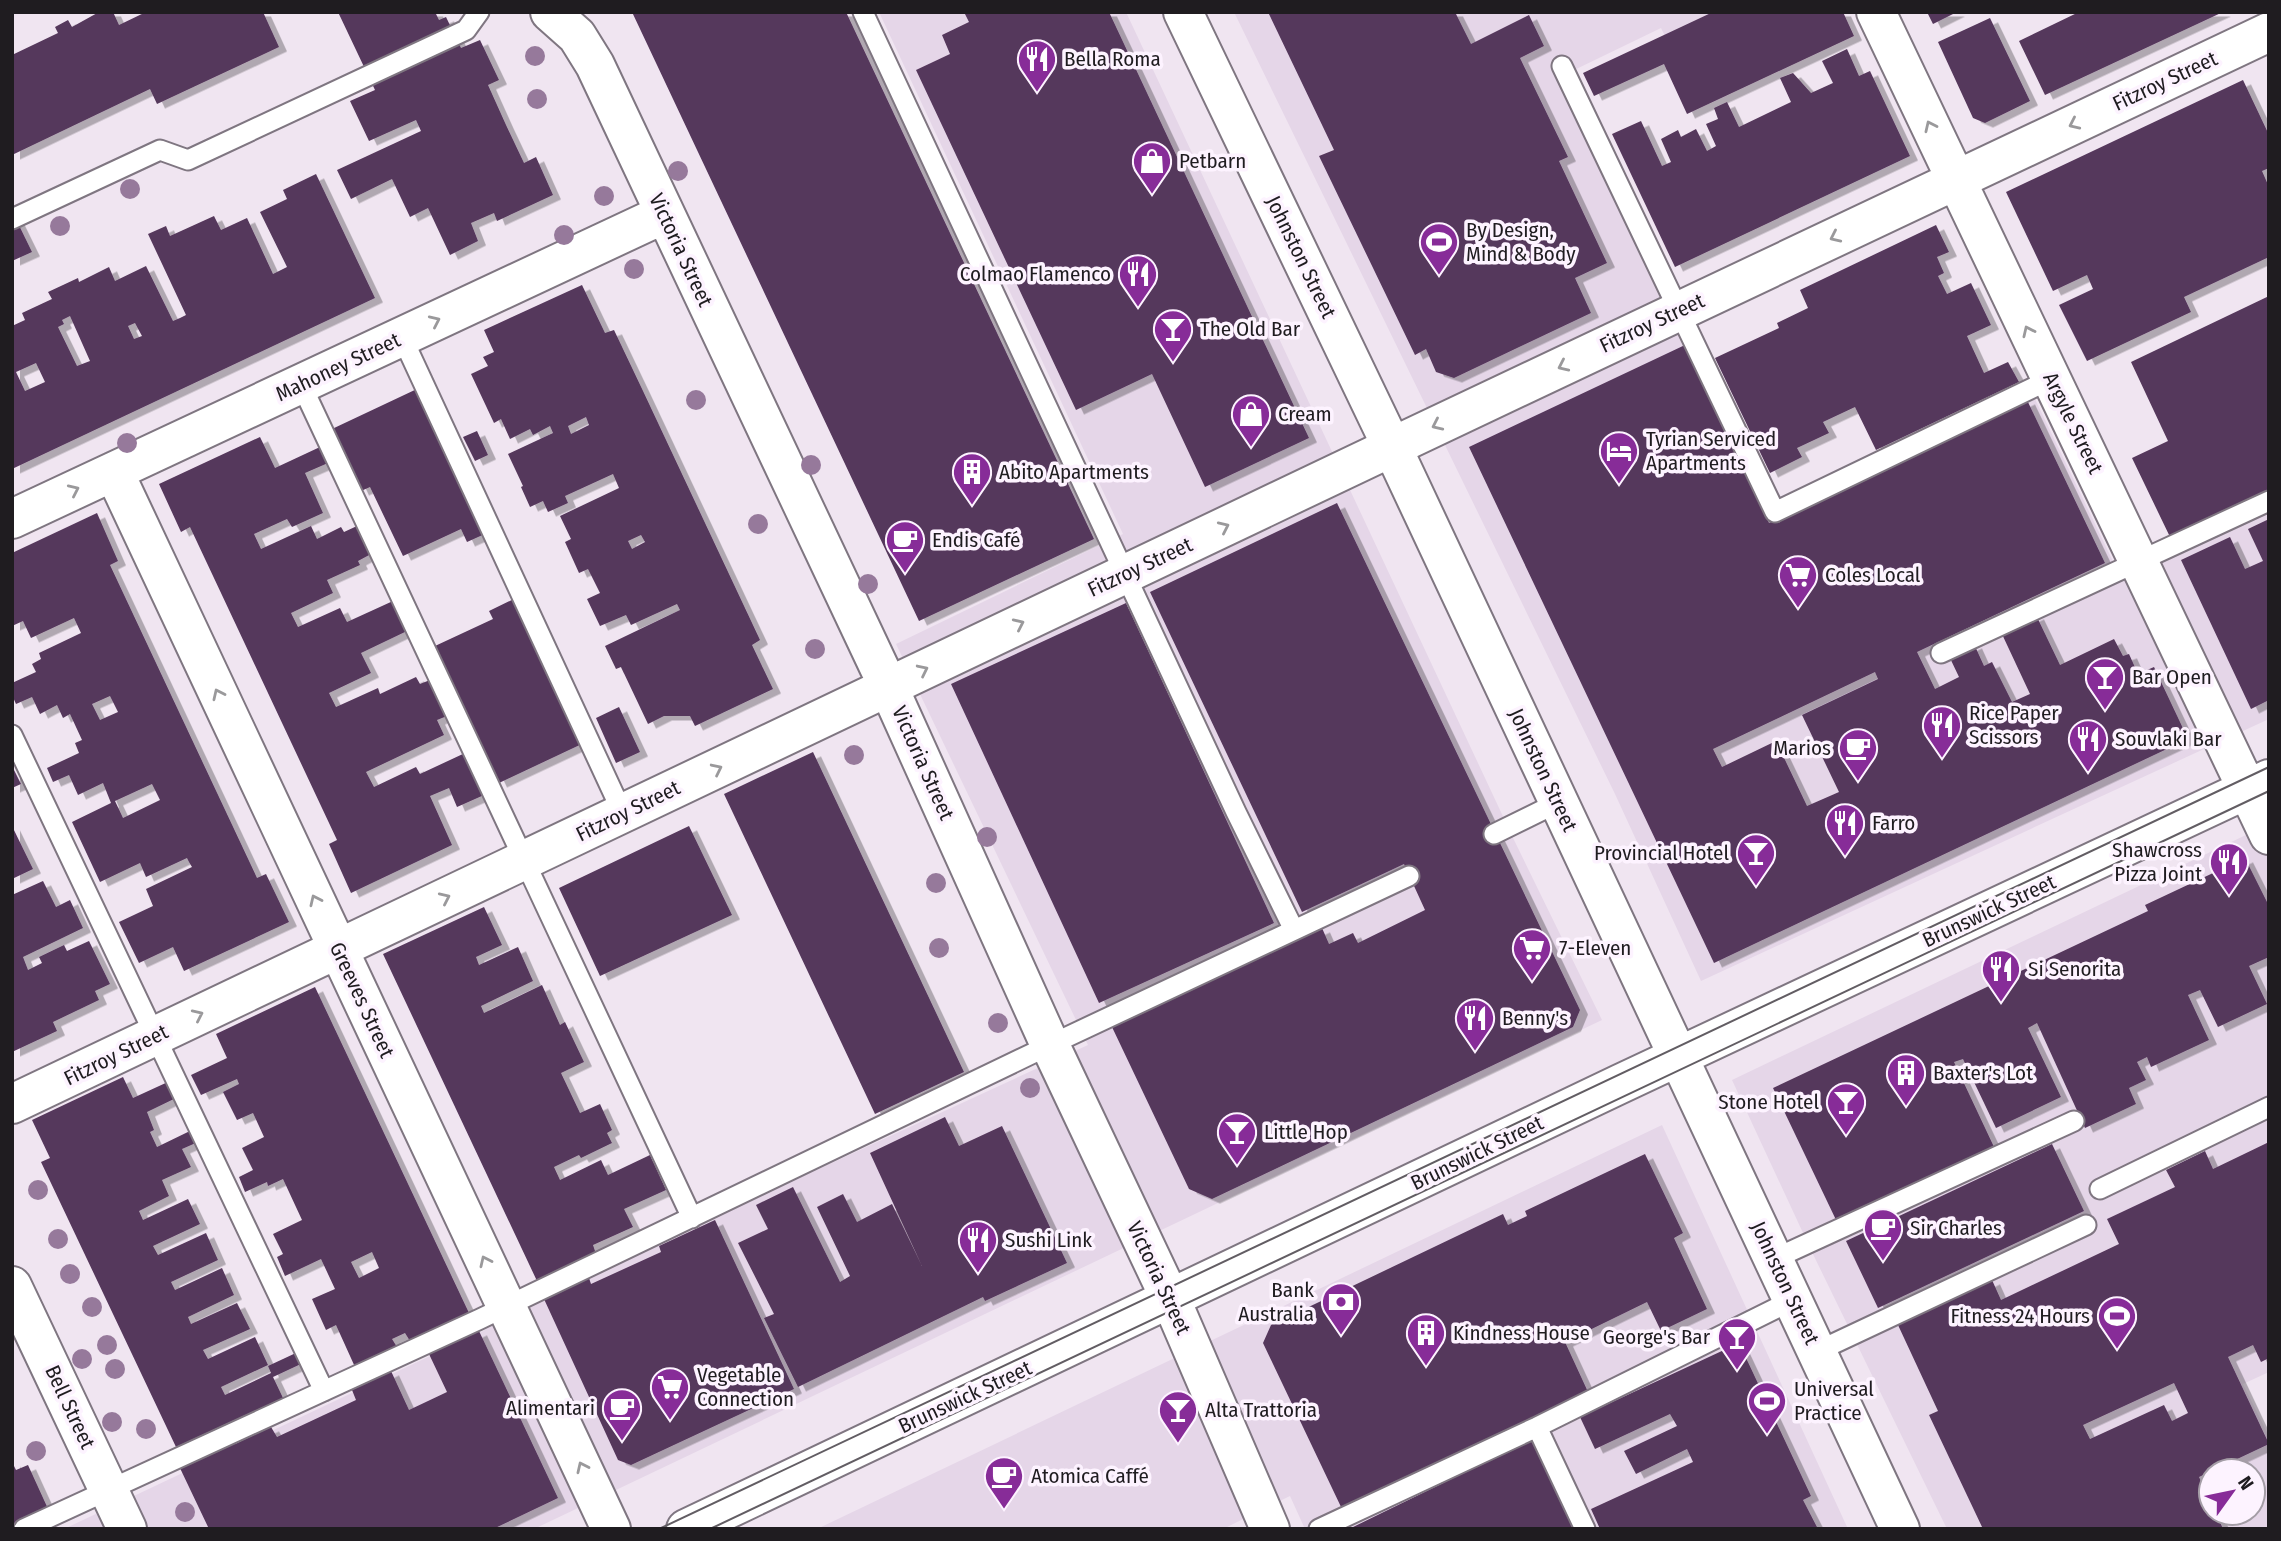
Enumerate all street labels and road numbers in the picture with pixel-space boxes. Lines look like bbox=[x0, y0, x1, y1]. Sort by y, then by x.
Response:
street label: Fitzroy Street bbox=[2108, 45, 2222, 117]
street label: Victoria Street bbox=[643, 189, 719, 311]
street label: Johnston Street bbox=[1260, 191, 1342, 323]
street label: Fitzroy Street bbox=[1595, 287, 1709, 359]
street label: Mahoney Street bbox=[271, 327, 405, 407]
street label: Argyle Street bbox=[2037, 368, 2109, 478]
street label: Fitzroy Street bbox=[1083, 531, 1197, 603]
street label: Victoria Street bbox=[886, 702, 960, 824]
street label: Johnston Street bbox=[1503, 704, 1583, 836]
street label: Fitzroy Street bbox=[572, 775, 684, 847]
street label: Brunswick Street bbox=[1918, 869, 2060, 953]
street label: Greeves Street bbox=[324, 938, 400, 1062]
street label: Fitzroy Street bbox=[60, 1019, 172, 1091]
street label: Brunswick Street bbox=[1407, 1110, 1548, 1196]
street label: Victoria Street bbox=[1121, 1217, 1197, 1339]
street label: Johnston Street bbox=[1745, 1217, 1825, 1349]
street label: Brunswick Street bbox=[894, 1355, 1036, 1439]
street label: Bell Street bbox=[39, 1361, 101, 1453]

